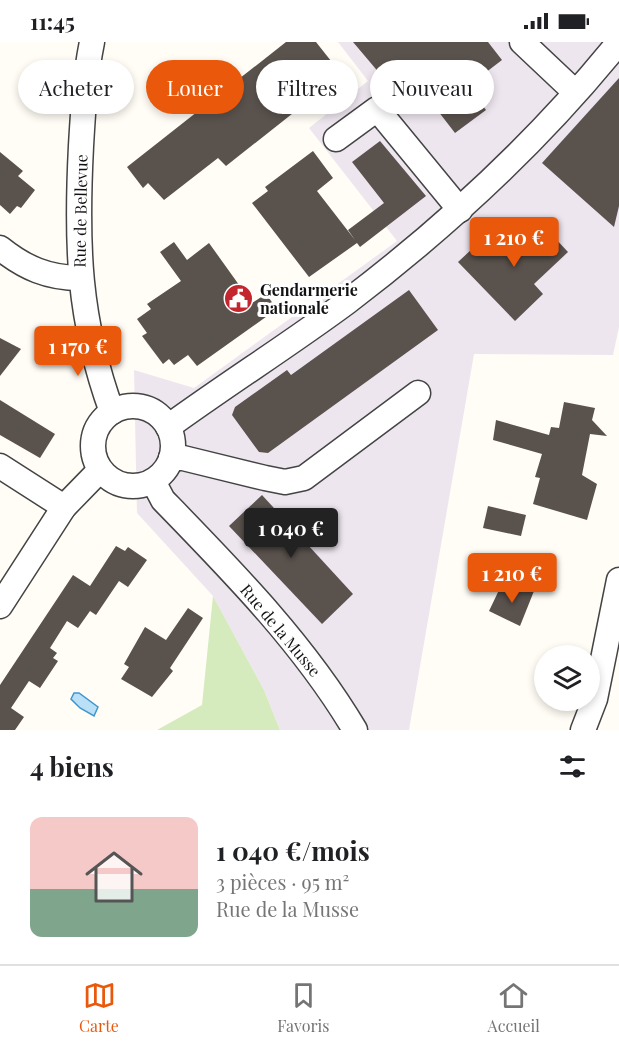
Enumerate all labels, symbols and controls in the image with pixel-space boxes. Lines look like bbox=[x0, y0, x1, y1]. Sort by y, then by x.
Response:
text: 11:45 bbox=[30, 6, 75, 36]
chip: Acheter bbox=[18, 60, 134, 114]
chip: Louer bbox=[146, 60, 244, 114]
chip: Filtres bbox=[256, 60, 358, 114]
chip: Nouveau bbox=[370, 60, 494, 114]
street label: Rue de Bellevue bbox=[69, 154, 91, 268]
pin: 1 210 € bbox=[459, 217, 569, 268]
text: 1 210 € bbox=[484, 223, 544, 250]
place label: Gendarmerie nationale bbox=[260, 279, 358, 318]
public building icon: Gendarmerie nationale bbox=[223, 282, 255, 314]
pin: 1 170 € bbox=[23, 326, 133, 377]
text: 1 170 € bbox=[48, 332, 108, 359]
pin: 1 040 € bbox=[236, 508, 346, 559]
text: 1 040 € bbox=[258, 514, 324, 541]
pin: 1 210 € bbox=[457, 553, 567, 604]
text: 1 210 € bbox=[482, 559, 542, 586]
street label: Rue de la Musse bbox=[236, 579, 326, 681]
map controls bbox=[534, 645, 600, 711]
button: layers bbox=[534, 645, 600, 711]
text: 4 biens bbox=[30, 749, 114, 784]
icon: filters bbox=[556, 750, 589, 783]
text: 1 040 €/mois bbox=[216, 833, 370, 868]
icon: home bbox=[78, 841, 150, 913]
text: 3 pièces · 95 m² bbox=[216, 868, 349, 895]
text: Rue de la Musse bbox=[216, 895, 359, 922]
tab: Carte bbox=[79, 979, 119, 1036]
tab: Favoris bbox=[277, 979, 329, 1036]
tab: Accueil bbox=[488, 979, 540, 1036]

